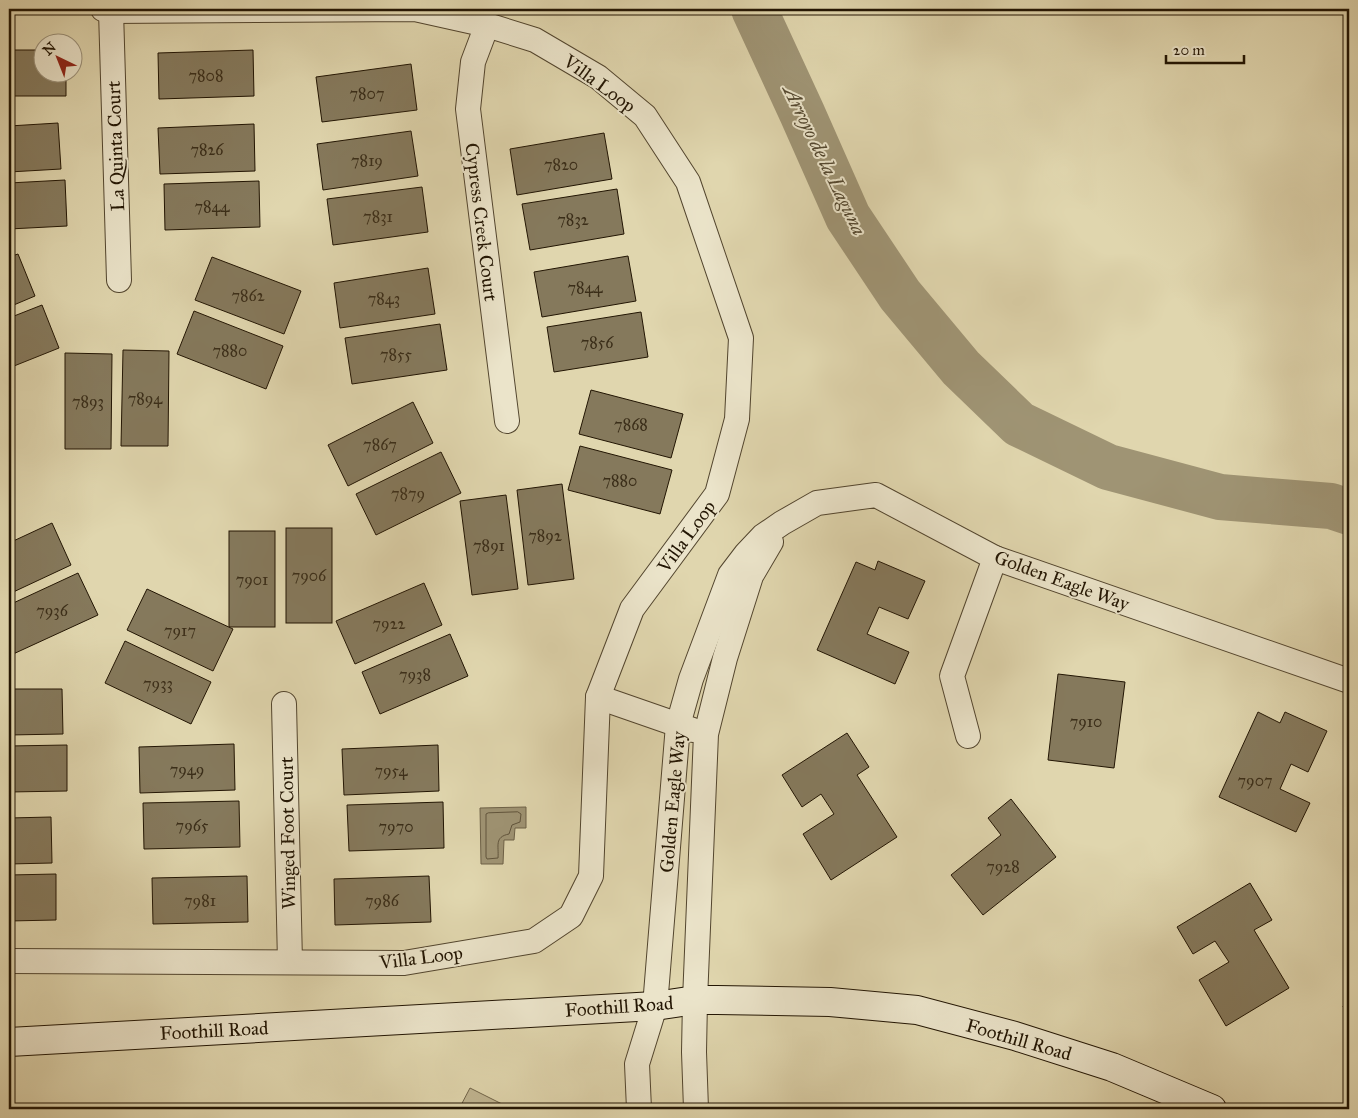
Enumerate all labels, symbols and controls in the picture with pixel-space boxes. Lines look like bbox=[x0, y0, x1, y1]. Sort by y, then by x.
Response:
north arrow bbox=[32, 32, 82, 82]
scale bar bbox=[1166, 32, 1243, 64]
text: N bbox=[39, 39, 60, 59]
text: 20 m bbox=[1173, 41, 1205, 59]
street label: Villa Loop bbox=[558, 49, 640, 117]
house number: 7808 bbox=[189, 66, 223, 85]
water label: Arroyo de la Laguna bbox=[777, 79, 872, 239]
street label: La Quinta Court bbox=[102, 80, 129, 212]
house number: 7807 bbox=[350, 84, 384, 103]
house number: 7826 bbox=[190, 140, 224, 159]
street label: Cypress Creek Court bbox=[460, 142, 503, 303]
house number: 7819 bbox=[351, 151, 383, 170]
house number: 7820 bbox=[544, 155, 578, 174]
house number: 7844 bbox=[195, 197, 231, 216]
house number: 7831 bbox=[363, 207, 393, 226]
house number: 7832 bbox=[557, 210, 589, 229]
house number: 7844 bbox=[568, 278, 604, 297]
house number: 7862 bbox=[231, 286, 265, 305]
house number: 7843 bbox=[368, 289, 400, 308]
house number: 7856 bbox=[581, 333, 614, 352]
house number: 7880 bbox=[213, 341, 247, 360]
house number: 7855 bbox=[380, 345, 413, 364]
house number: 7894 bbox=[128, 389, 163, 408]
house number: 7893 bbox=[72, 392, 104, 411]
house number: 7868 bbox=[614, 415, 648, 434]
house number: 7867 bbox=[363, 435, 397, 454]
house number: 7880 bbox=[603, 471, 637, 490]
house number: 7879 bbox=[391, 484, 425, 503]
street label: Villa Loop bbox=[652, 496, 720, 578]
house number: 7892 bbox=[528, 526, 562, 545]
house number: 7891 bbox=[473, 536, 505, 555]
street label: Golden Eagle Way bbox=[991, 545, 1133, 617]
house number: 7906 bbox=[292, 566, 327, 585]
house number: 7901 bbox=[236, 570, 268, 589]
house number: 7936 bbox=[36, 601, 69, 620]
house number: 7922 bbox=[373, 614, 406, 633]
house number: 7917 bbox=[164, 621, 196, 640]
house number: 7938 bbox=[399, 665, 431, 684]
house number: 7933 bbox=[143, 674, 173, 693]
house number: 7910 bbox=[1070, 712, 1102, 731]
street label: Golden Eagle Way bbox=[655, 729, 691, 874]
street label: Winged Foot Court bbox=[275, 756, 301, 910]
house number: 7949 bbox=[170, 760, 204, 779]
house number: 7954 bbox=[374, 761, 409, 780]
house number: 7907 bbox=[1238, 771, 1272, 790]
house number: 7965 bbox=[176, 816, 209, 835]
house number: 7970 bbox=[379, 817, 413, 836]
house number: 7928 bbox=[986, 857, 1020, 876]
house number: 7981 bbox=[184, 891, 216, 910]
house number: 7986 bbox=[365, 891, 400, 910]
street label: Villa Loop bbox=[377, 941, 464, 974]
street label: Foothill Road bbox=[564, 991, 675, 1022]
street label: Foothill Road bbox=[963, 1013, 1075, 1066]
street label: Foothill Road bbox=[159, 1016, 269, 1045]

